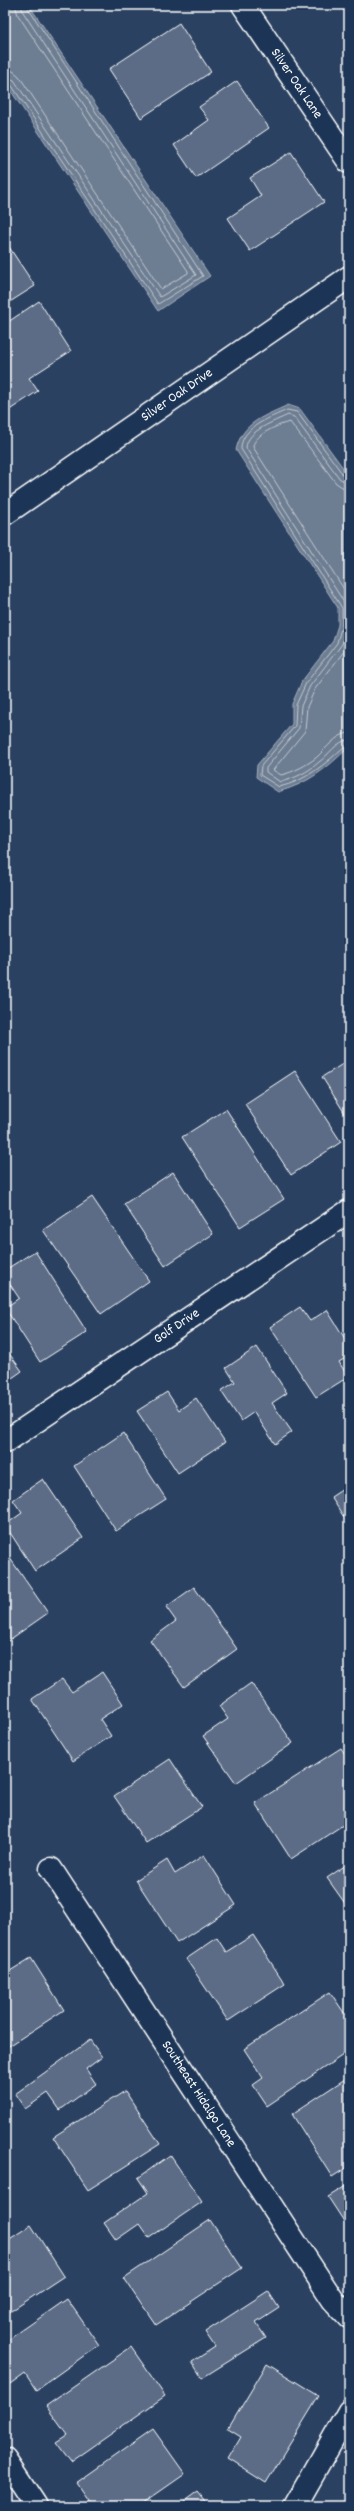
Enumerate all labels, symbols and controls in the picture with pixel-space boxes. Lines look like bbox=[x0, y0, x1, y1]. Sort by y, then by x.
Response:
street label: Silver Oak Lane bbox=[265, 45, 327, 123]
street label: Silver Oak Drive bbox=[137, 364, 217, 427]
street label: Golf Drive bbox=[150, 1304, 204, 1349]
street label: Southeast Hidalgo Lane bbox=[156, 2037, 241, 2151]

